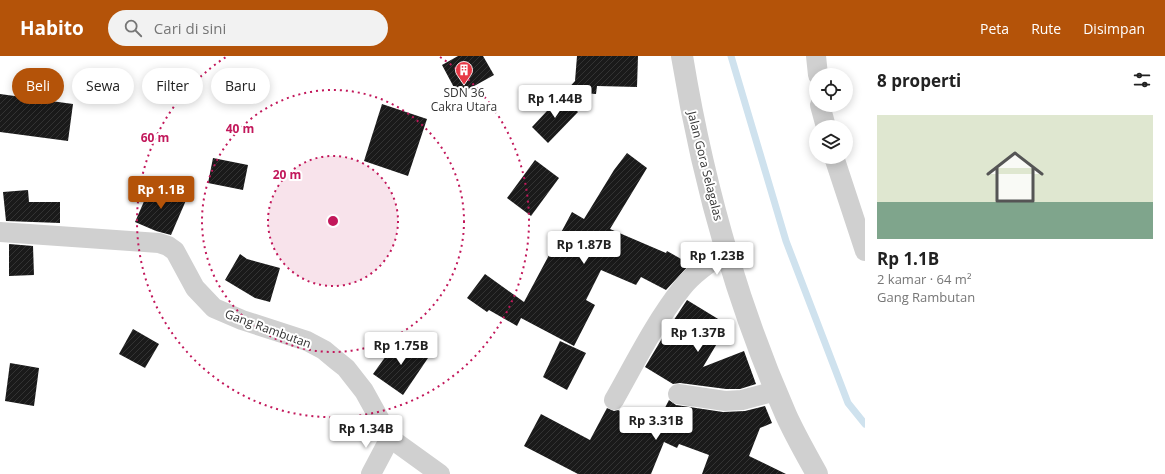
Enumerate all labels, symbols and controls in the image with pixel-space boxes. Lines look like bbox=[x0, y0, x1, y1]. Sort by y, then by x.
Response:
search box bbox=[108, 10, 388, 46]
text: Habito bbox=[20, 15, 84, 41]
icon: search bbox=[122, 17, 144, 39]
text: Cari di sini bbox=[154, 18, 226, 38]
text: Peta bbox=[980, 19, 1009, 38]
text: Rute bbox=[1031, 19, 1061, 38]
text: Disimpan bbox=[1083, 19, 1145, 38]
building icon: SDN 36 Cakra Utara bbox=[454, 60, 474, 85]
chip: Beli bbox=[12, 68, 64, 104]
chip: Sewa bbox=[72, 68, 134, 104]
chip: Filter bbox=[142, 68, 203, 104]
chip: Baru bbox=[211, 68, 270, 104]
map controls bbox=[809, 68, 853, 164]
button: locate bbox=[809, 68, 853, 112]
text: 8 properti bbox=[877, 69, 961, 92]
icon: filters bbox=[1131, 69, 1153, 91]
place label: SDN 36 Cakra Utara bbox=[431, 84, 497, 115]
pin: Rp 1.44B bbox=[514, 85, 596, 119]
text: Rp 1.44B bbox=[528, 89, 582, 107]
street label: Jalan Gora Selagalas bbox=[683, 108, 727, 223]
text: 40 m bbox=[226, 120, 254, 137]
button: layers bbox=[809, 120, 853, 164]
text: 60 m bbox=[141, 129, 169, 146]
icon: home bbox=[979, 141, 1051, 213]
text: 20 m bbox=[273, 166, 301, 183]
pin: Rp 1.1B bbox=[124, 176, 198, 210]
text: Rp 1.1B bbox=[137, 180, 185, 198]
centre of rings bbox=[326, 214, 340, 228]
pin: Rp 1.87B bbox=[543, 231, 625, 265]
text: Rp 1.87B bbox=[557, 235, 611, 253]
pin: Rp 1.23B bbox=[676, 242, 758, 276]
text: Rp 1.23B bbox=[690, 246, 744, 264]
text: Rp 1.1B bbox=[877, 247, 939, 270]
text: 2 kamar · 64 m² bbox=[877, 270, 971, 288]
text: Gang Rambutan bbox=[877, 288, 975, 306]
street label: Gang Rambutan bbox=[223, 305, 314, 352]
pin: Rp 1.37B bbox=[657, 319, 739, 353]
text: Rp 1.37B bbox=[671, 323, 725, 341]
pin: Rp 1.75B bbox=[360, 332, 442, 366]
text: Rp 1.75B bbox=[374, 336, 428, 354]
pin: Rp 3.31B bbox=[615, 407, 697, 441]
text: Rp 3.31B bbox=[629, 411, 683, 429]
pin: Rp 1.34B bbox=[325, 415, 407, 449]
text: Rp 1.34B bbox=[339, 419, 393, 437]

